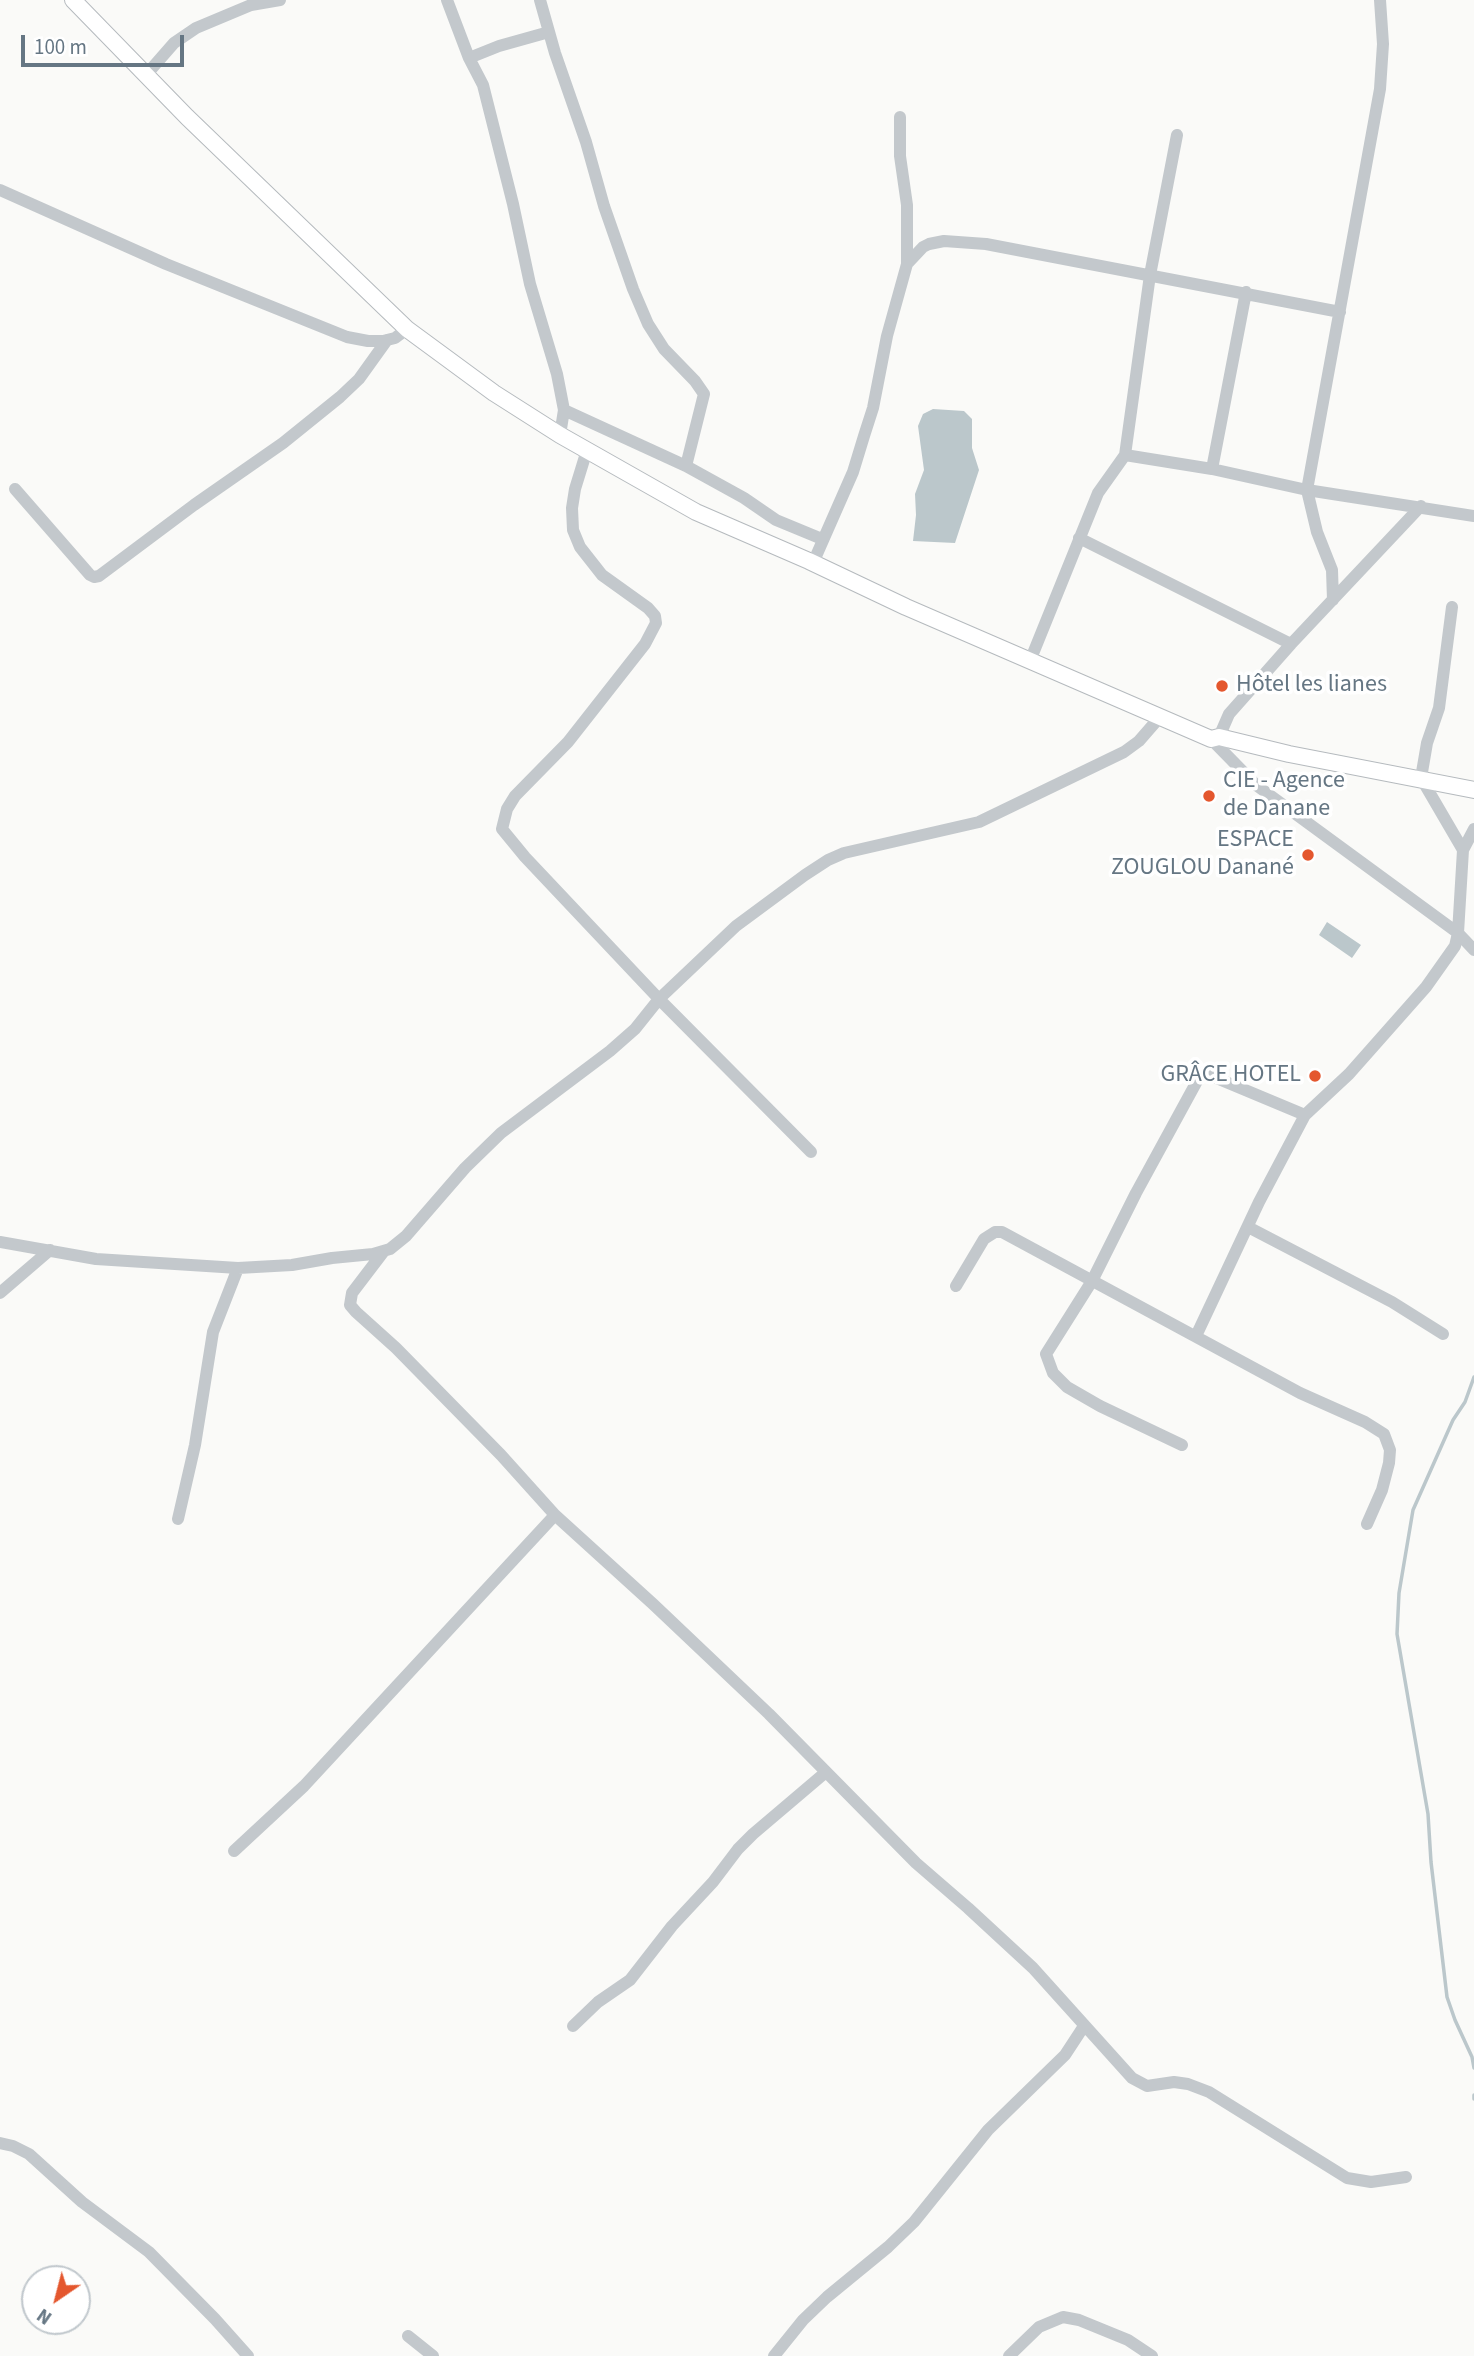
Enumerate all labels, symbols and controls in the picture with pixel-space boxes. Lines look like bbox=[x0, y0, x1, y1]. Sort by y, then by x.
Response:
scale bar bbox=[24, 21, 187, 65]
text: 100 m bbox=[34, 32, 87, 62]
place label: Hôtel les lianes bbox=[1236, 672, 1387, 700]
marker: Hôtel les lianes bbox=[1214, 678, 1230, 694]
place label: CIE - Agence de Danane bbox=[1223, 768, 1345, 824]
marker: CIE - Agence de Danane bbox=[1201, 788, 1217, 804]
place label: ESPACE ZOUGLOU Danané bbox=[1111, 827, 1294, 883]
marker: ESPACE ZOUGLOU Danané bbox=[1300, 847, 1316, 863]
place label: GRÂCE HOTEL bbox=[1160, 1062, 1301, 1090]
marker: GRÂCE HOTEL bbox=[1307, 1068, 1323, 1084]
north arrow bbox=[21, 2265, 91, 2335]
text: N bbox=[32, 2301, 58, 2331]

